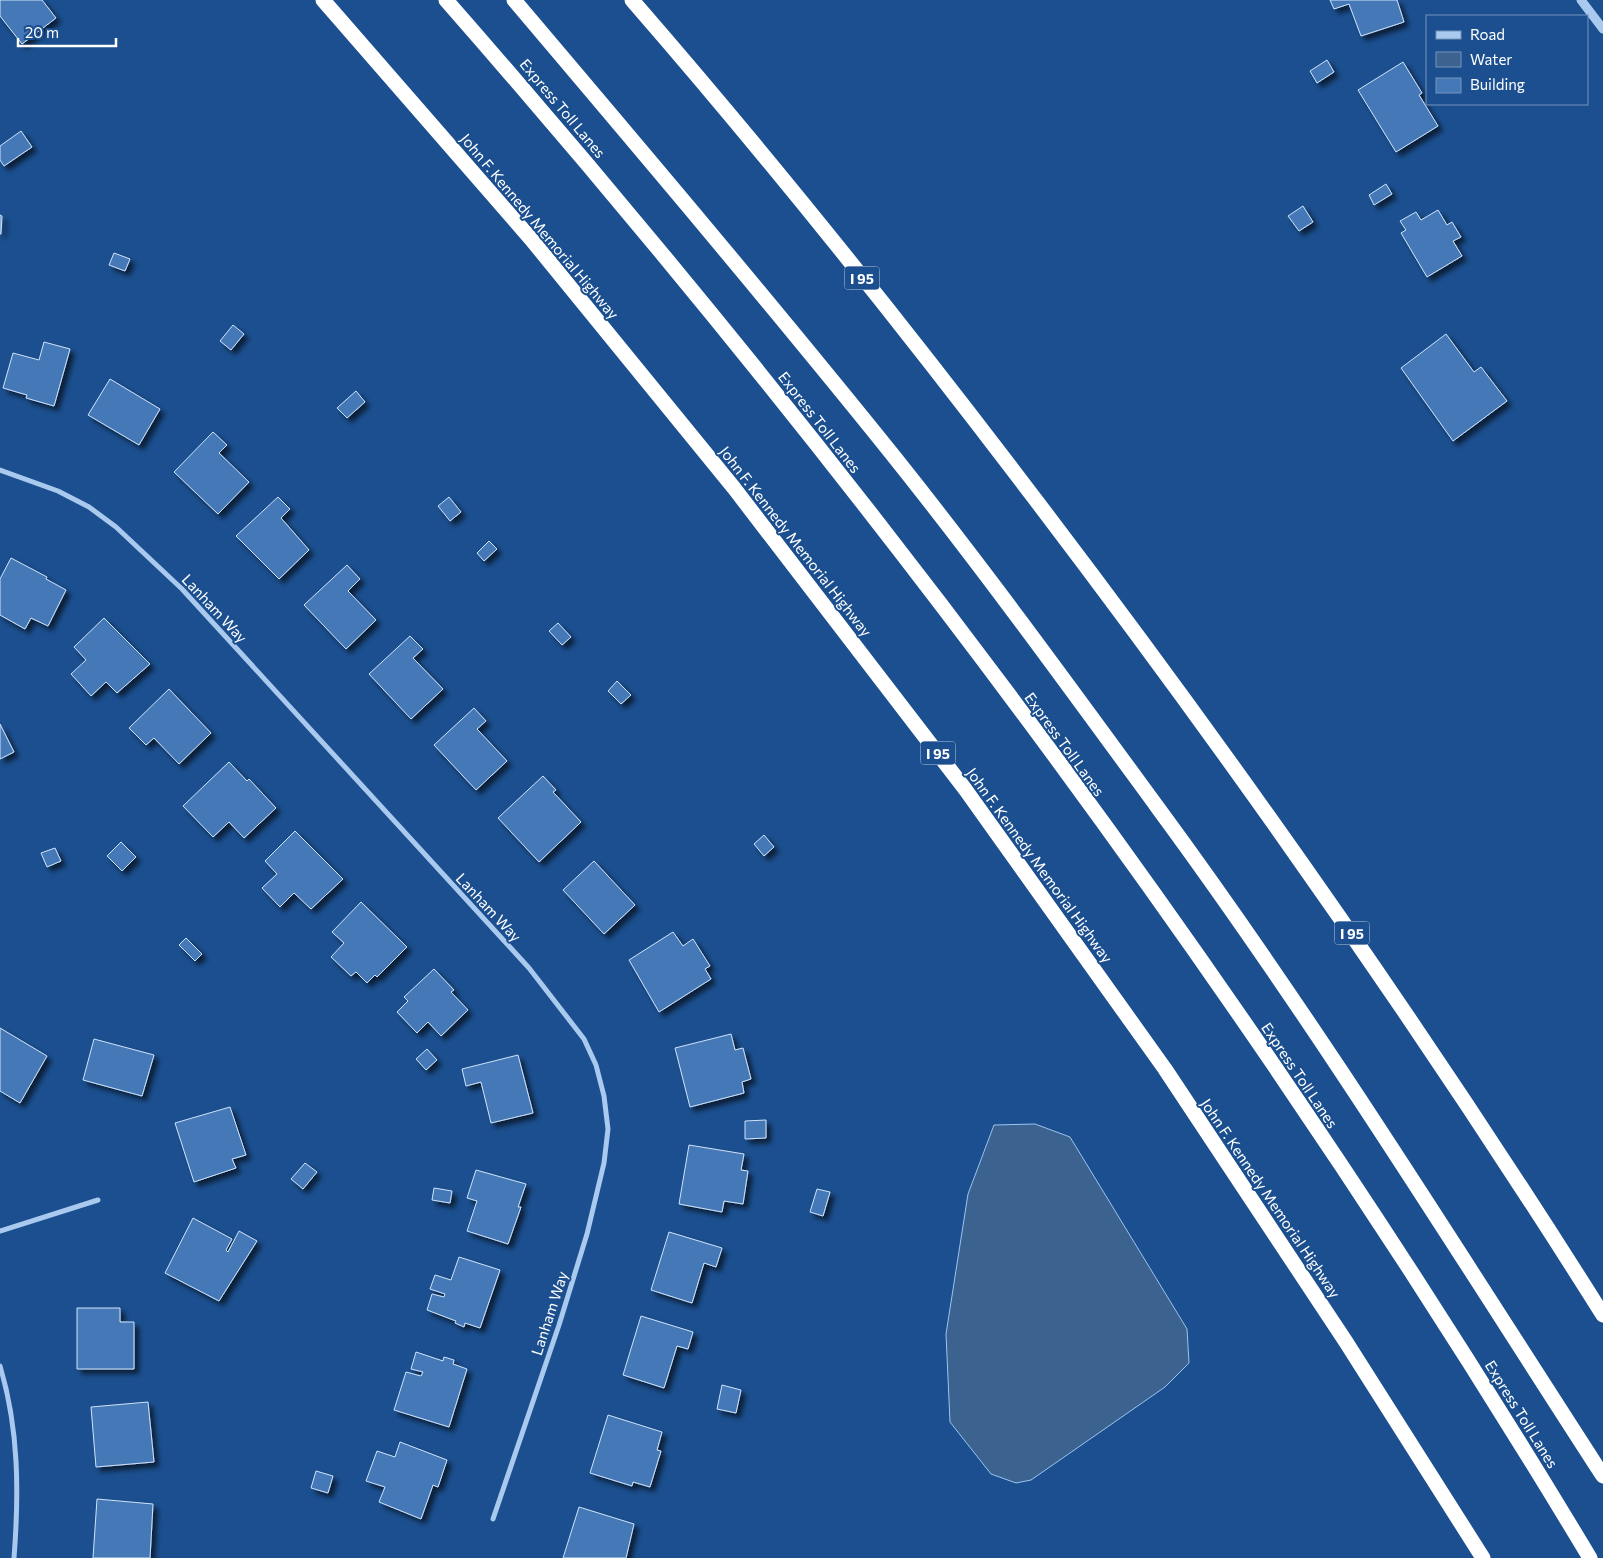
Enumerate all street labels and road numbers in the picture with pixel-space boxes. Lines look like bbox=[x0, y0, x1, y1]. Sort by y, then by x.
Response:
street label: Express Toll Lanes bbox=[516, 55, 610, 161]
street label: John F. Kennedy Memorial Highway bbox=[457, 130, 623, 323]
road number: I 95 bbox=[844, 266, 880, 290]
street label: Express Toll Lanes bbox=[775, 368, 865, 476]
street label: John F. Kennedy Memorial Highway bbox=[716, 442, 876, 640]
street label: Lanham Way bbox=[179, 570, 252, 646]
street label: Express Toll Lanes bbox=[1021, 689, 1109, 799]
road number: I 95 bbox=[920, 741, 956, 764]
street label: John F. Kennedy Memorial Highway bbox=[963, 764, 1117, 966]
street label: Lanham Way bbox=[453, 869, 526, 945]
road number: I 95 bbox=[1334, 921, 1370, 944]
street label: Express Toll Lanes bbox=[1258, 1019, 1342, 1131]
street label: John F. Kennedy Memorial Highway bbox=[1197, 1095, 1345, 1301]
street label: Lanham Way bbox=[527, 1268, 571, 1357]
street label: Express Toll Lanes bbox=[1482, 1357, 1562, 1471]

